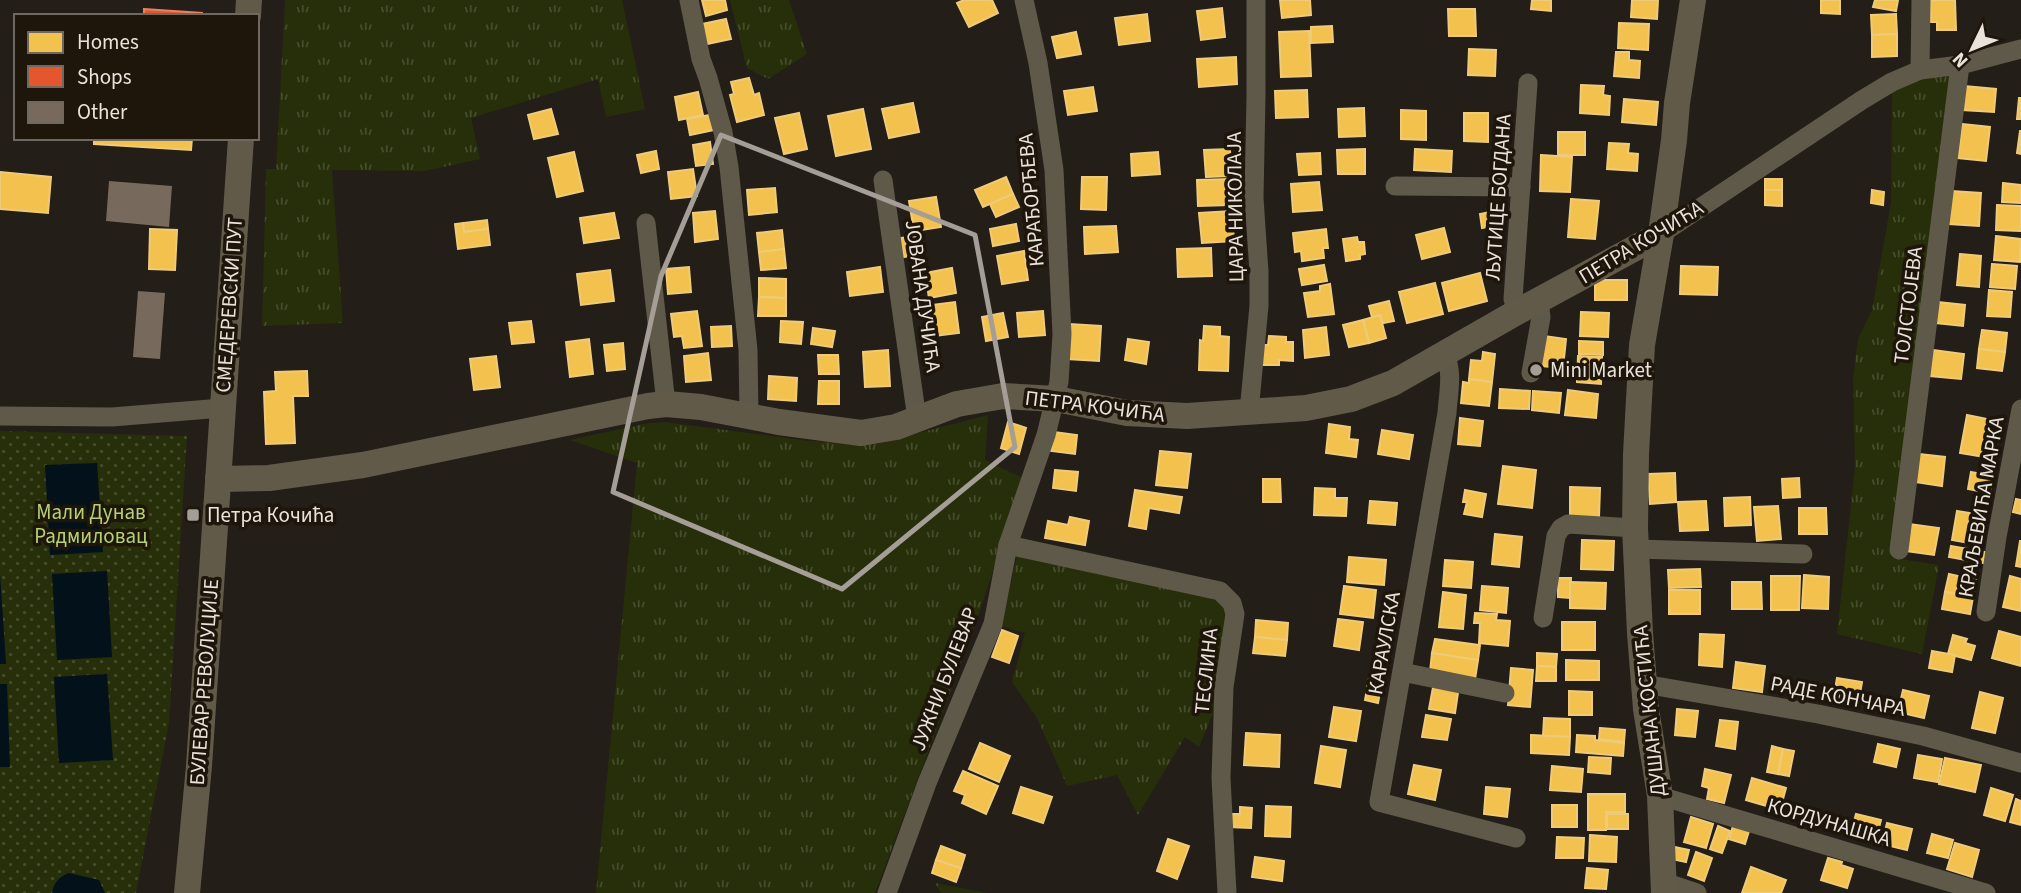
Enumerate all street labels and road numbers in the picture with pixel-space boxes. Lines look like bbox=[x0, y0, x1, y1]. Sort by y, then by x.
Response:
street label: ЉУТИЦЕ БОГДАНА bbox=[1477, 112, 1519, 281]
street label: ЦАРА НИКОЛАЈА bbox=[1219, 131, 1251, 283]
street label: КАРАЂОРЂЕВА bbox=[1010, 132, 1052, 268]
street label: ПЕТРА КОЧИЋА bbox=[1573, 193, 1709, 291]
street label: СМЕДЕРЕВСКИ ПУТ bbox=[208, 216, 250, 394]
street label: ЈОВАНА ДУЧИЋА bbox=[897, 218, 949, 375]
street label: ТОЛСТОЈЕВА bbox=[1886, 244, 1930, 365]
street label: ПЕТРА КОЧИЋА bbox=[1023, 383, 1167, 430]
street label: КРАЉЕВИЋА МАРКА bbox=[1950, 414, 2012, 600]
street label: БУЛЕВАР РЕВОЛУЦИЈЕ bbox=[182, 578, 226, 786]
street label: КАРАУЛСКА bbox=[1360, 589, 1408, 697]
street label: ЈУЖНИ БУЛЕВАР bbox=[903, 603, 985, 755]
street label: ДУШАНА КОСТИЋА bbox=[1625, 623, 1673, 798]
street label: ТЕСЛИНА bbox=[1187, 626, 1225, 716]
street label: РАДЕ КОНЧАРА bbox=[1768, 668, 1909, 724]
street label: КОРДУНАШКА bbox=[1764, 790, 1895, 854]

